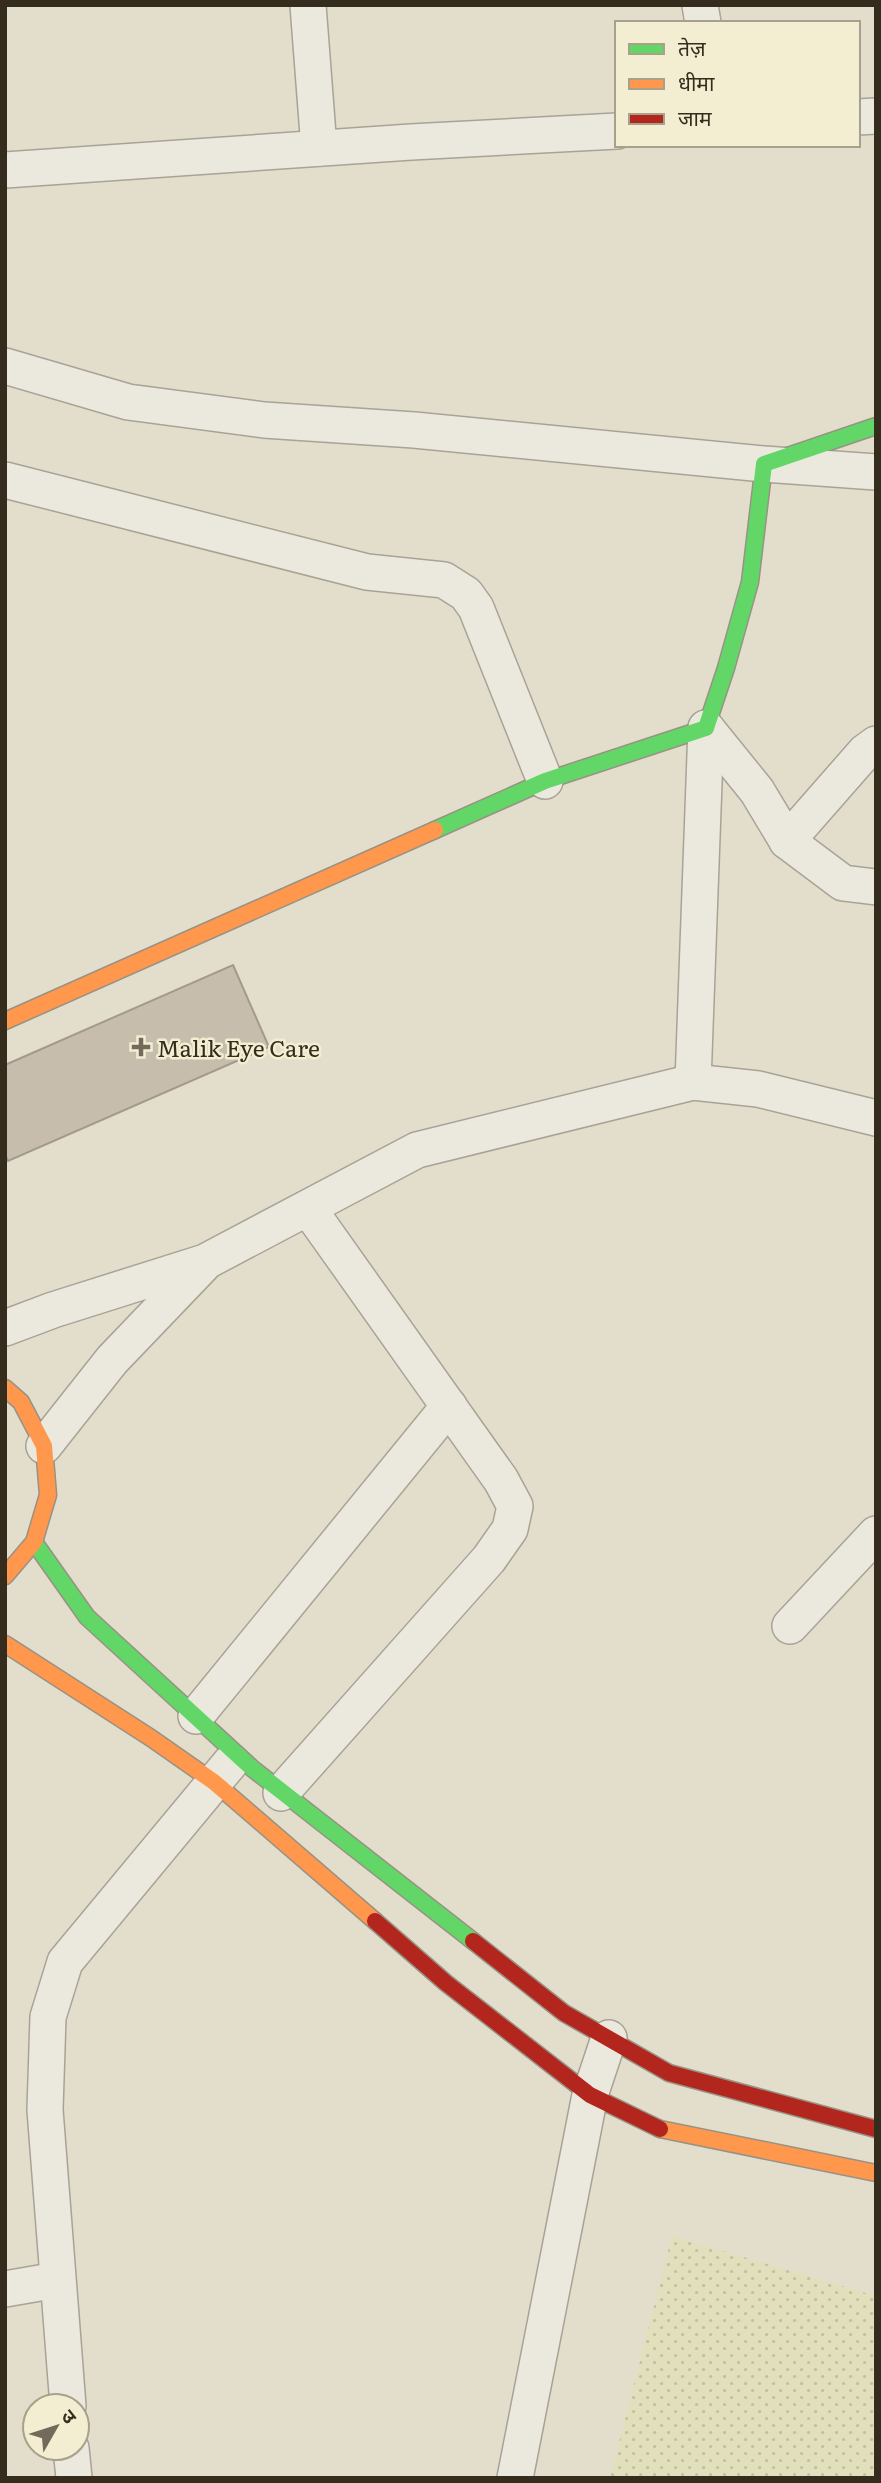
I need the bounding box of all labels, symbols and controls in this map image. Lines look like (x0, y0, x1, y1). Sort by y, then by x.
legend (615, 21, 860, 147)
text: तेज़ (678, 31, 706, 62)
text: धीमा (678, 66, 715, 97)
text: जाम (678, 101, 712, 132)
place label: Malik Eye Care (157, 1030, 320, 1064)
marker: Malik Eye Care (131, 1037, 151, 1057)
north arrow (21, 2392, 91, 2462)
text: उ (56, 2403, 85, 2429)

